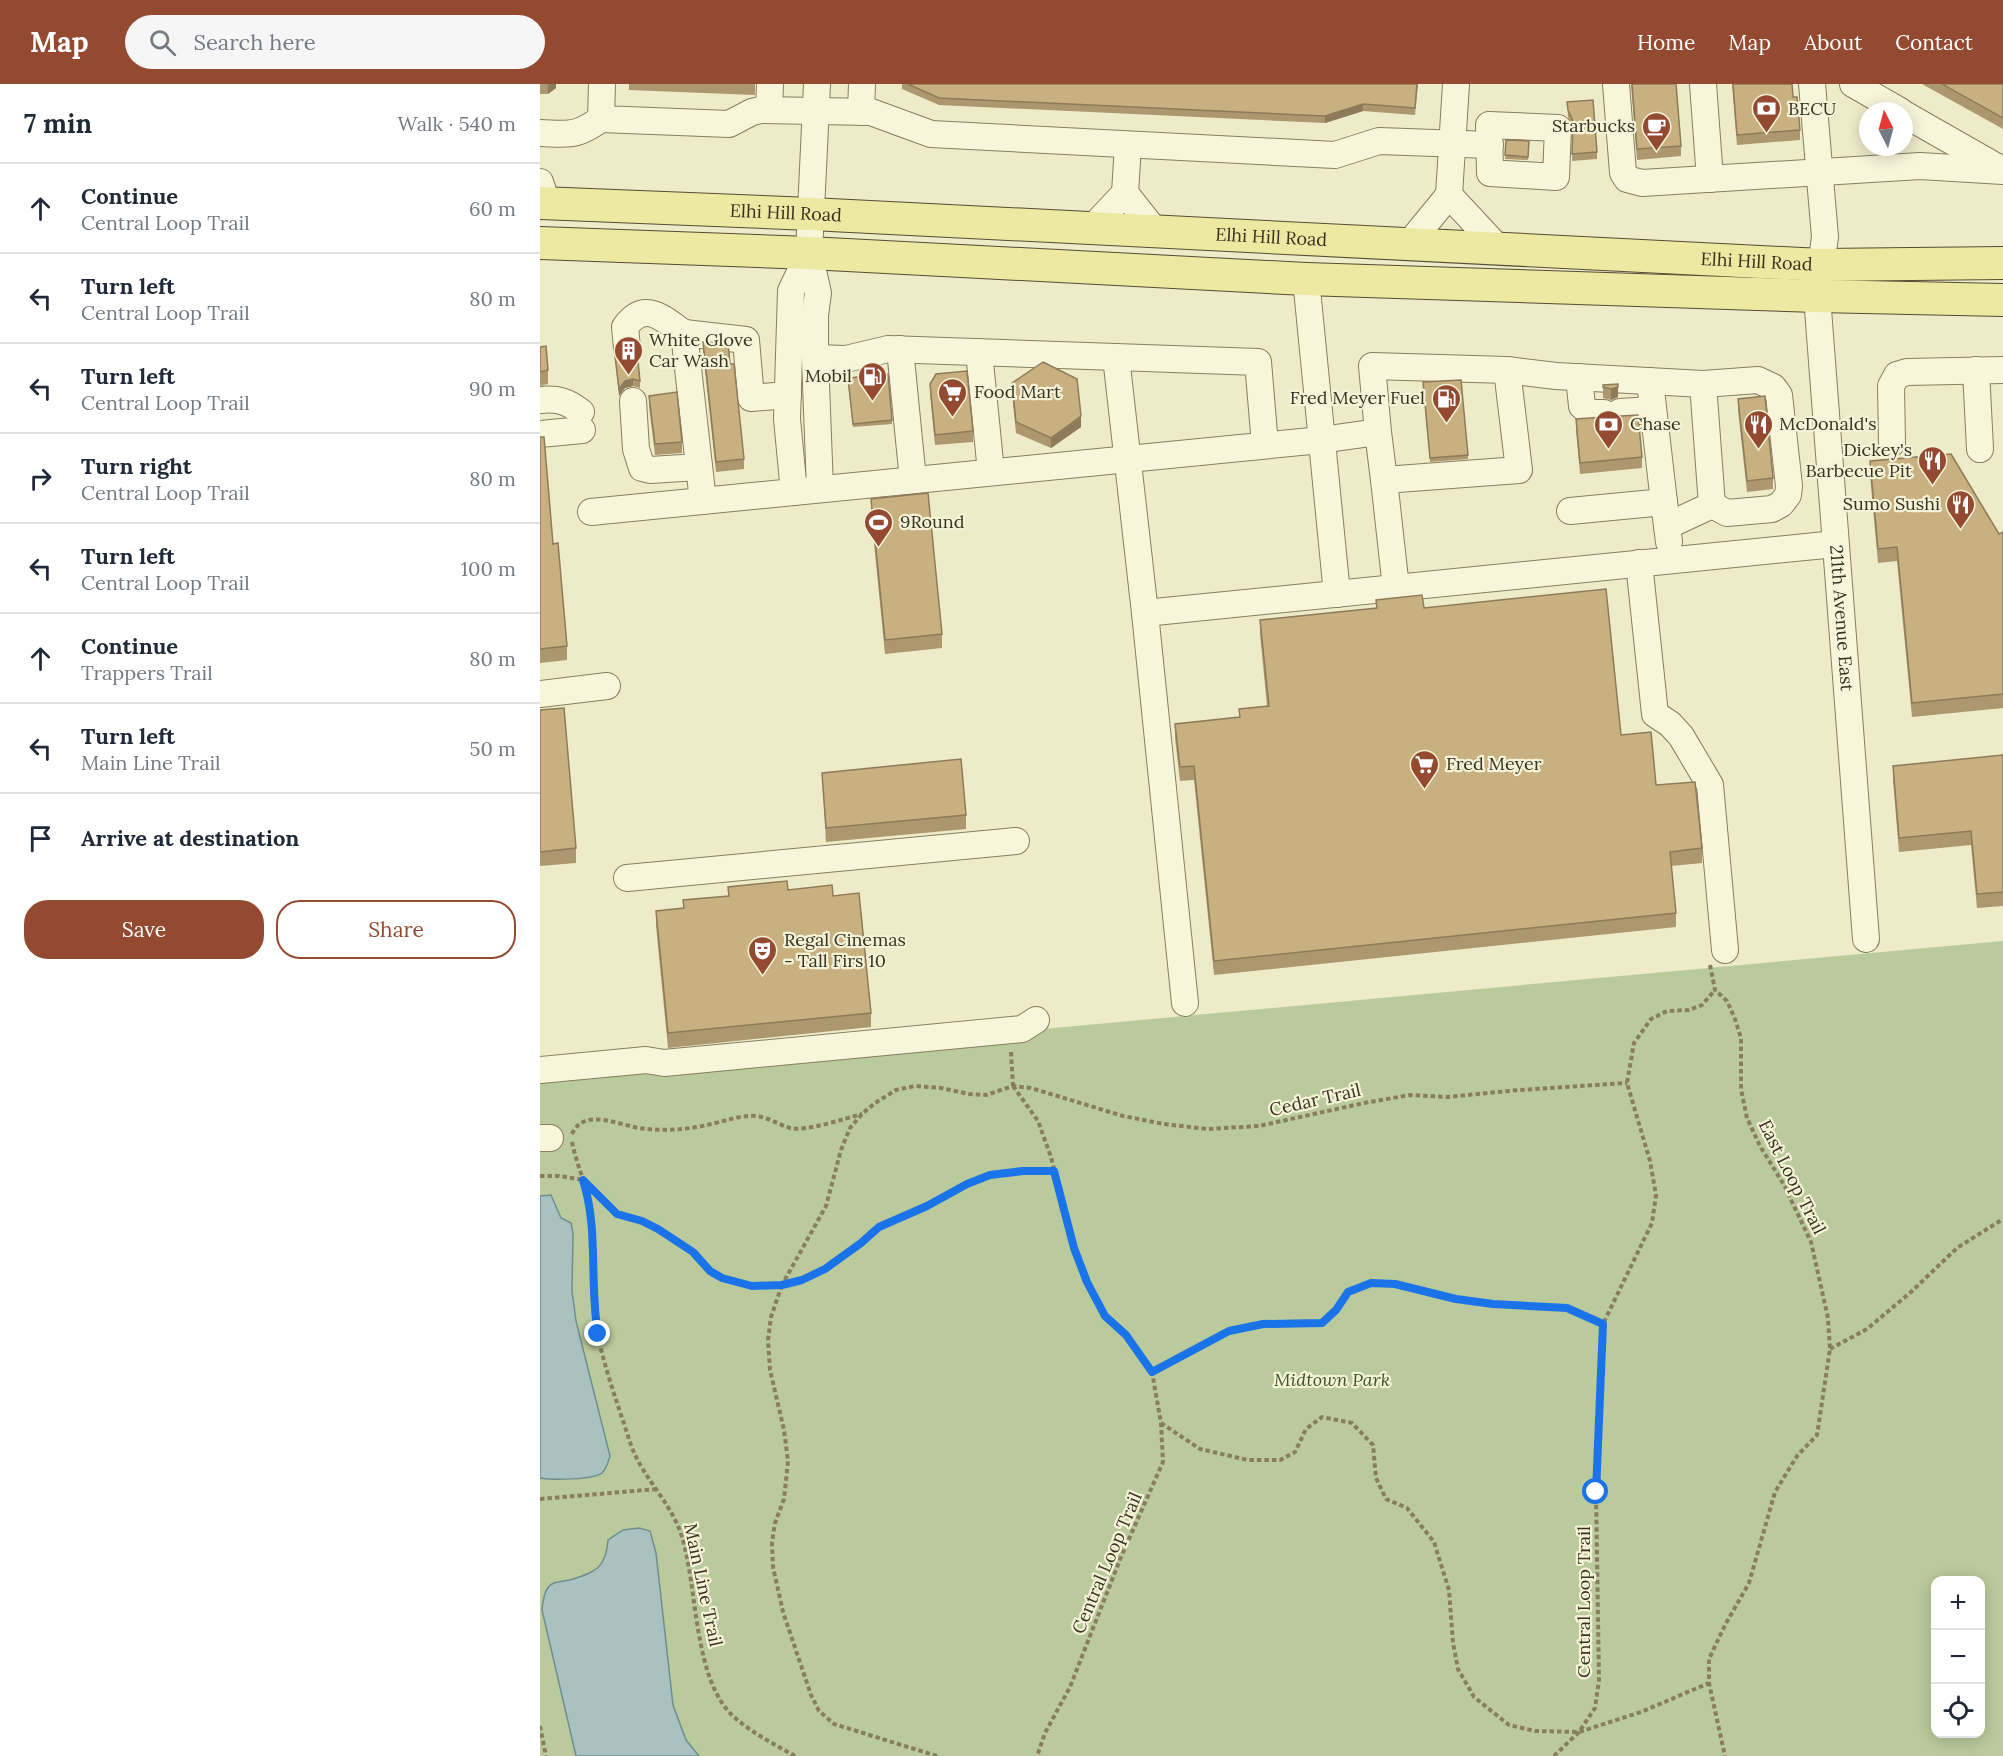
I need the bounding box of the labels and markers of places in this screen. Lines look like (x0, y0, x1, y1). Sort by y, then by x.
bank icon: BECU (1751, 93, 1783, 135)
place label: BECU (1788, 97, 1836, 120)
cafe icon: Starbucks (1640, 110, 1672, 152)
place label: Starbucks (1552, 114, 1635, 137)
place label: White Glove Car Wash (649, 328, 753, 372)
building icon: White Glove Car Wash (612, 334, 644, 376)
fuel station icon: Mobil (857, 360, 889, 402)
place label: Mobil (805, 364, 852, 387)
supermarket icon: Food Mart (937, 376, 969, 418)
place label: Food Mart (974, 380, 1061, 403)
fuel station icon: Fred Meyer Fuel (1430, 382, 1462, 424)
place label: Fred Meyer Fuel (1290, 386, 1425, 409)
bank icon: Chase (1593, 408, 1625, 450)
restaurant icon: McDonald's (1742, 408, 1774, 450)
place label: Chase (1630, 412, 1681, 435)
place label: McDonald's (1779, 412, 1877, 435)
place label: Dickey's Barbecue Pit (1806, 438, 1912, 482)
restaurant icon: Dickey's Barbecue Pit (1917, 444, 1949, 486)
restaurant icon: Sumo Sushi (1945, 488, 1977, 530)
place label: Sumo Sushi (1843, 492, 1940, 515)
sports icon: 9Round (863, 506, 895, 548)
place label: 9Round (900, 510, 965, 533)
supermarket icon: Fred Meyer (1409, 748, 1441, 790)
place label: Fred Meyer (1446, 752, 1542, 775)
place label: Regal Cinemas - Tall Firs 10 (784, 928, 906, 972)
theatre icon: Regal Cinemas - Tall Firs 10 (747, 934, 779, 976)

